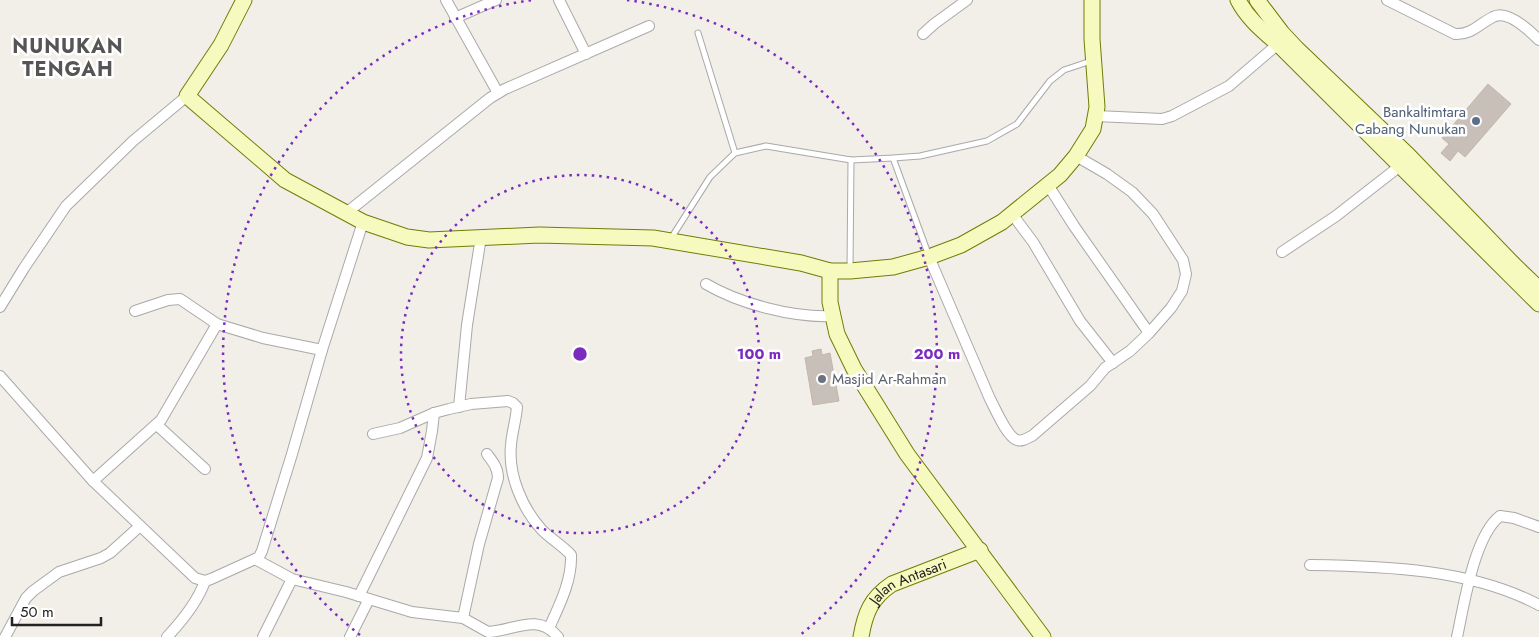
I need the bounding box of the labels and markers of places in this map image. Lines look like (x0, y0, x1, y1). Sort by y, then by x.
place label: Bankaltimtara Cabang Nunukan (1355, 101, 1466, 140)
marker: Bankaltimtara Cabang Nunukan (1470, 115, 1482, 127)
centre of rings (571, 345, 589, 363)
place label: Masjid Ar-Rahman (832, 368, 947, 390)
marker: Masjid Ar-Rahman (816, 373, 828, 385)

